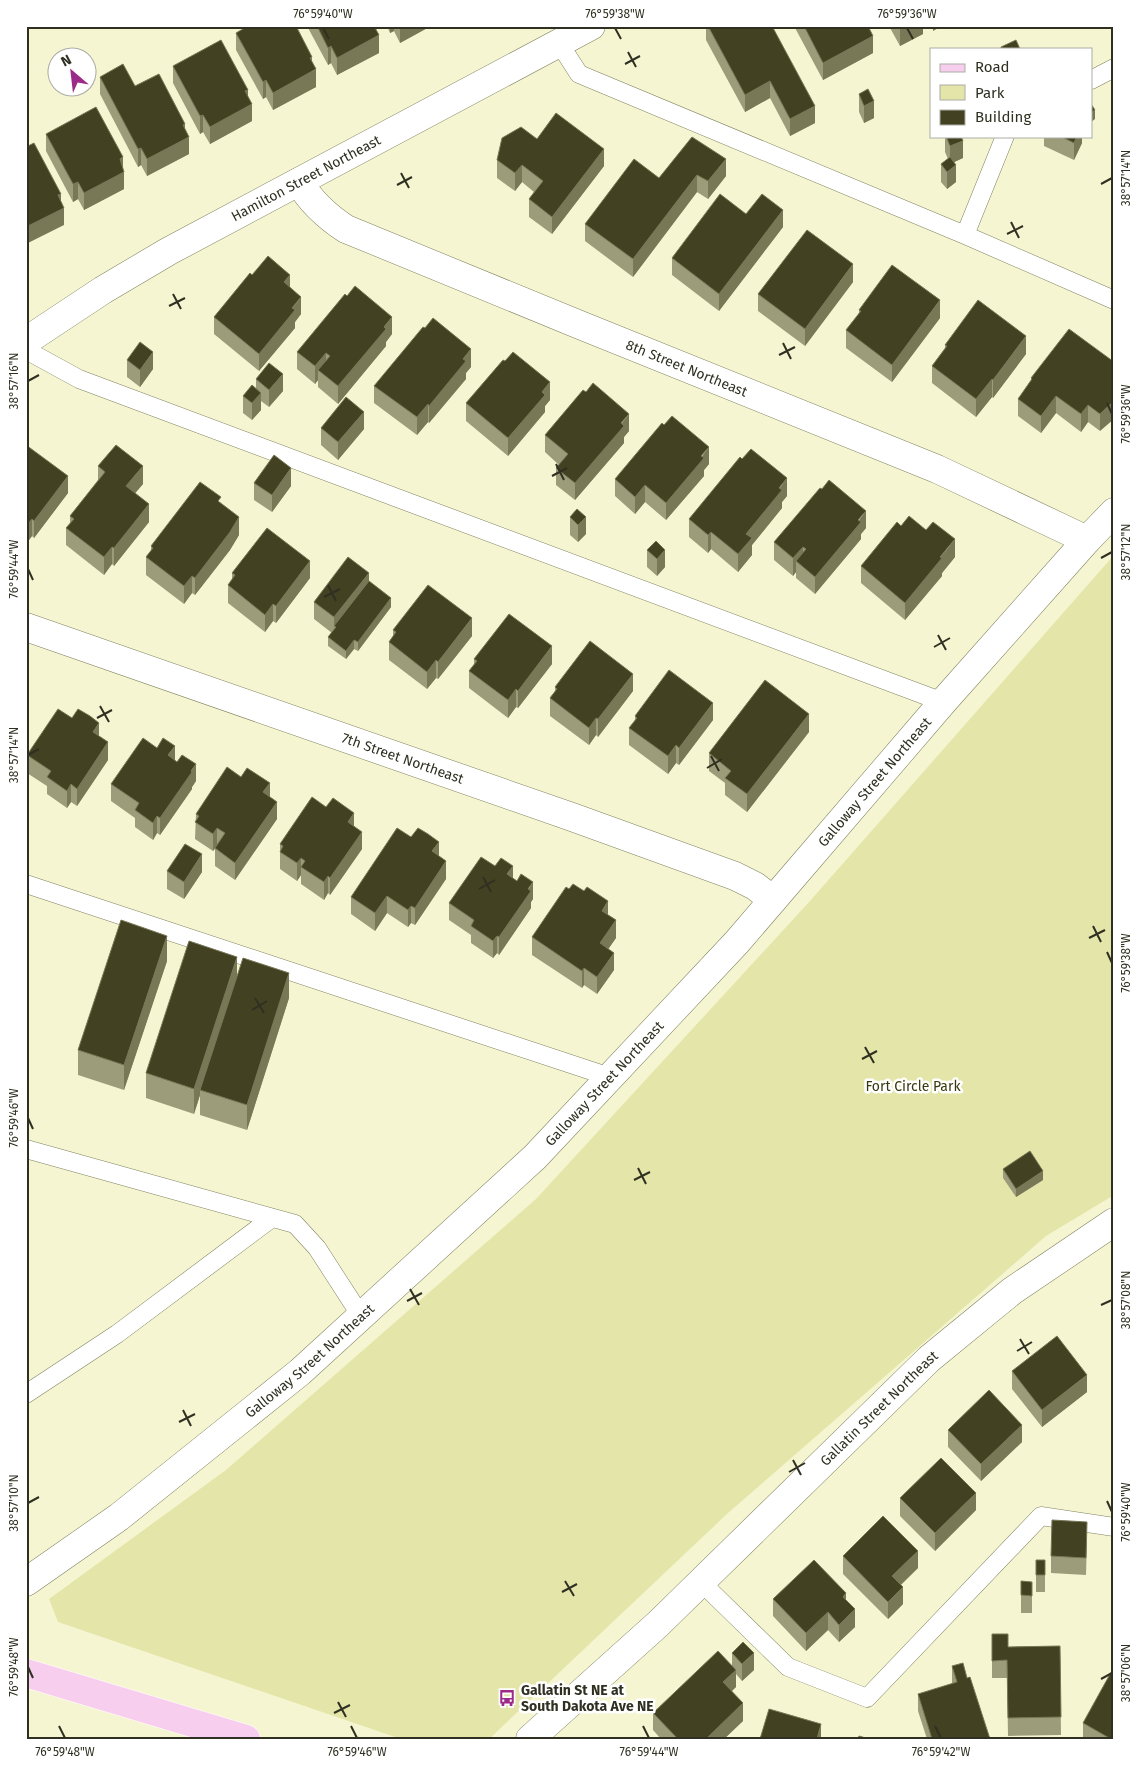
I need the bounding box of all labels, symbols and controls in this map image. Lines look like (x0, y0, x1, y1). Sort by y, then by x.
text: 76°59'40"W (293, 7, 353, 21)
text: 76°59'38"W (585, 7, 645, 21)
text: 76°59'36"W (877, 7, 937, 21)
north arrow (48, 48, 98, 98)
legend (930, 48, 1092, 138)
text: N (58, 51, 74, 71)
text: Road (975, 58, 1010, 76)
text: Park (975, 84, 1005, 102)
text: Building (975, 108, 1031, 126)
street label: Hamilton Street Northeast (228, 131, 384, 225)
text: 38°57'14"N (1119, 150, 1133, 206)
street label: 8th Street Northeast (623, 336, 751, 400)
text: 38°57'16"N (7, 352, 21, 410)
text: 76°59'36"W (1119, 384, 1133, 444)
text: 38°57'12"N (1119, 524, 1133, 580)
text: 76°59'44"W (7, 540, 21, 598)
street label: Galloway Street Northeast (814, 713, 935, 850)
text: 38°57'14"N (7, 727, 21, 783)
street label: 7th Street Northeast (340, 729, 467, 788)
text: 76°59'38"W (1119, 933, 1133, 993)
street label: Galloway Street Northeast (541, 1017, 668, 1149)
park label: Fort Circle Park (865, 1078, 961, 1095)
text: 76°59'46"W (7, 1088, 21, 1148)
text: 38°57'08"N (1119, 1271, 1133, 1329)
street label: Galloway Street Northeast (242, 1299, 378, 1421)
street label: Gallatin Street Northeast (817, 1346, 942, 1469)
text: 38°57'10"N (7, 1474, 21, 1532)
text: 76°59'40"W (1119, 1482, 1133, 1542)
text: 76°59'48"W (7, 1637, 21, 1697)
text: 38°57'06"N (1119, 1644, 1133, 1702)
place label: Gallatin St NE at South Dakota Ave NE (521, 1682, 654, 1715)
bus stop icon: Gallatin St NE at South Dakota Ave NE (497, 1688, 517, 1708)
text: 76°59'48"W (35, 1745, 95, 1759)
text: 76°59'46"W (327, 1745, 387, 1759)
text: 76°59'44"W (620, 1745, 678, 1759)
text: 76°59'42"W (912, 1745, 970, 1759)

